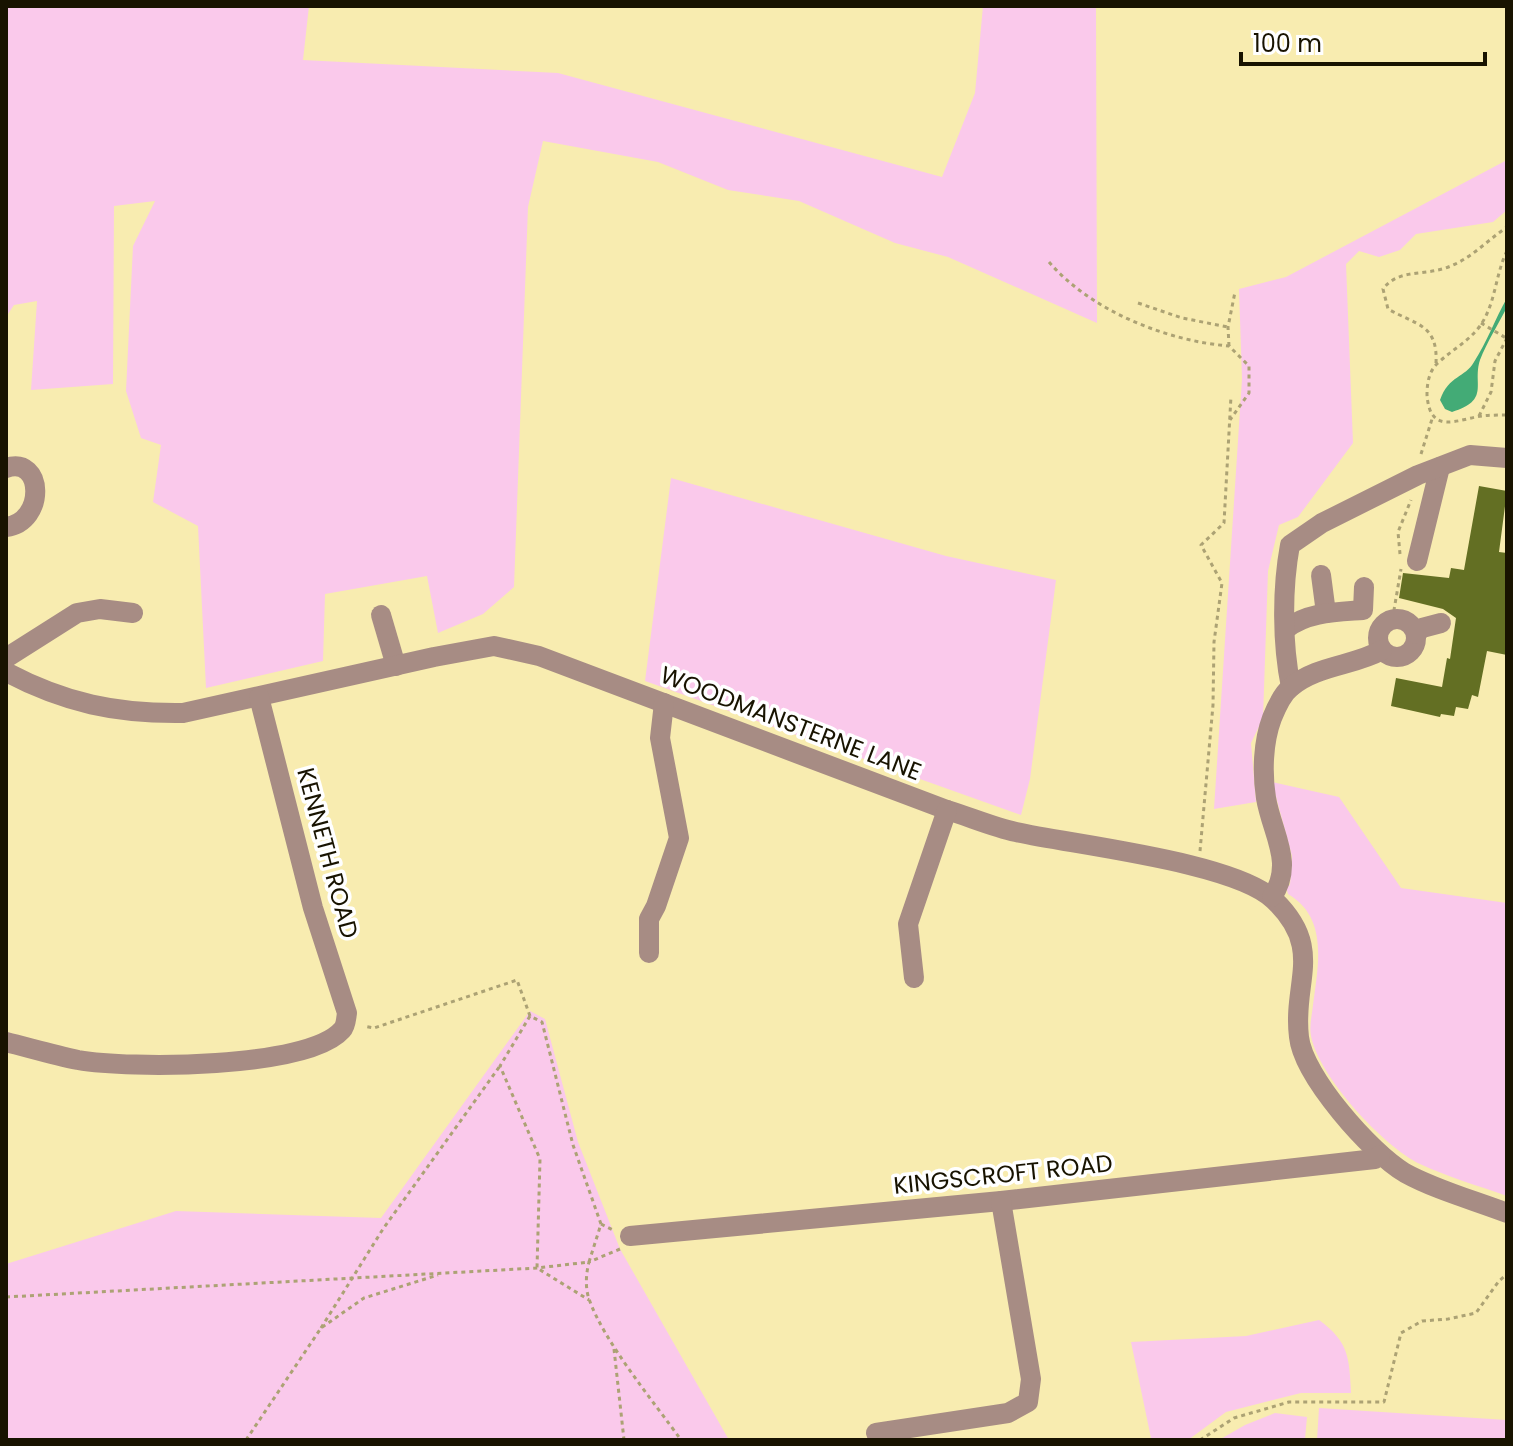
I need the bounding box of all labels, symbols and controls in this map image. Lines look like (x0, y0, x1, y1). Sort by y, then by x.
scale bar (1241, 16, 1485, 66)
text: 100 m (1253, 27, 1322, 60)
street label: WOODMANSTERNE LANE (656, 658, 926, 788)
street label: KENNETH ROAD (289, 764, 367, 942)
street label: KINGSCROFT ROAD (892, 1146, 1114, 1202)

